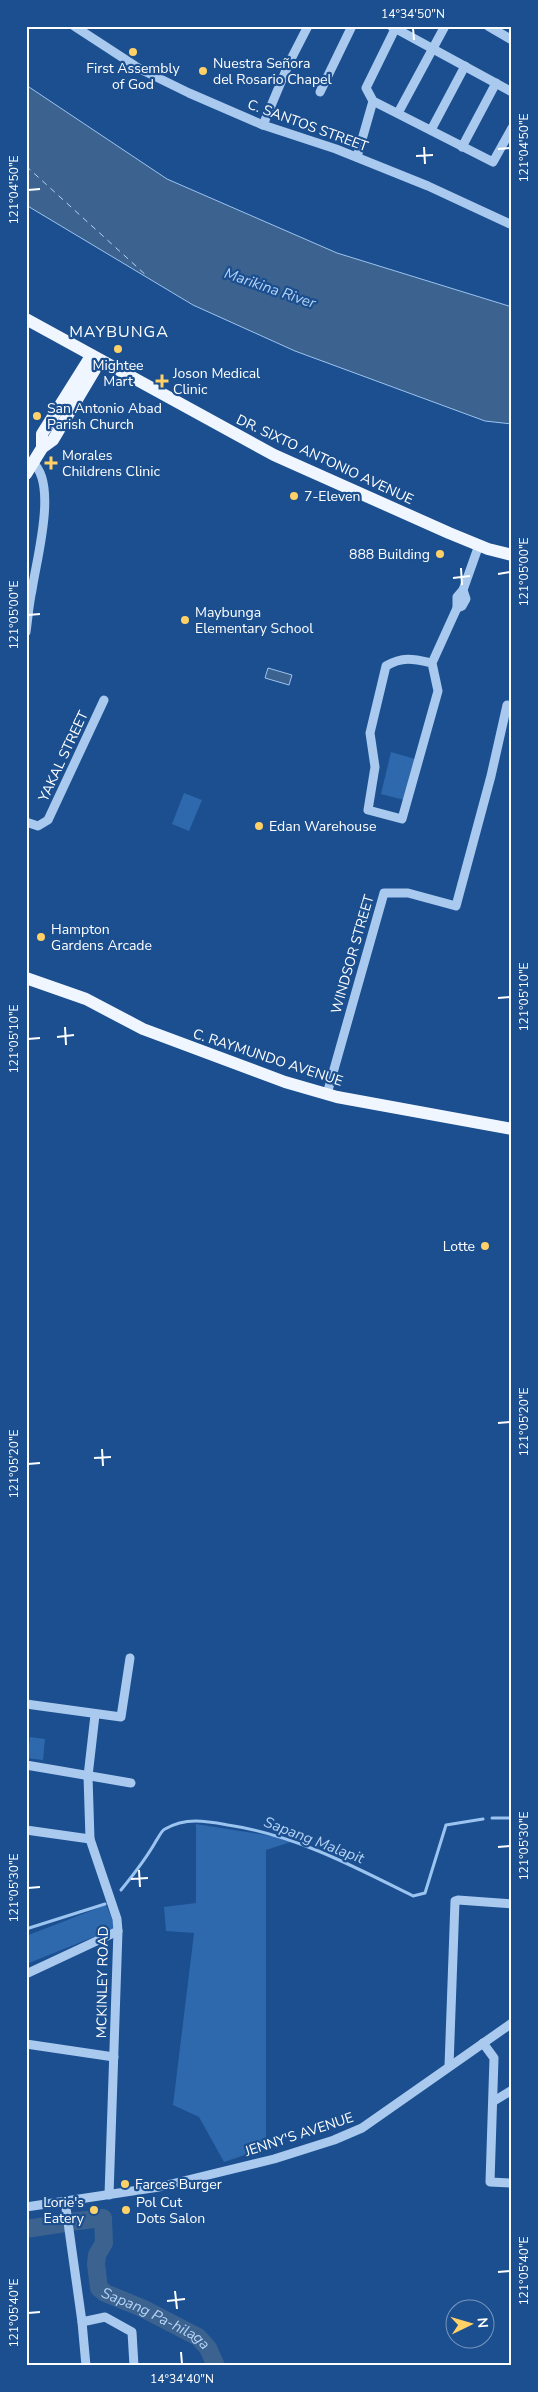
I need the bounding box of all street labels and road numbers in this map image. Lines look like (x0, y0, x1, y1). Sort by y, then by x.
street label: C. SANTOS STREET (245, 95, 371, 156)
street label: DR. SIXTO ANTONIO AVENUE (233, 410, 416, 509)
street label: YAKAL STREET (34, 707, 93, 806)
street label: WINDSOR STREET (326, 892, 379, 1016)
street label: C. RAYMUNDO AVENUE (190, 1024, 345, 1091)
street label: MCKINLEY ROAD (92, 1926, 113, 2038)
street label: JENNY'S AVENUE (242, 2108, 356, 2161)

